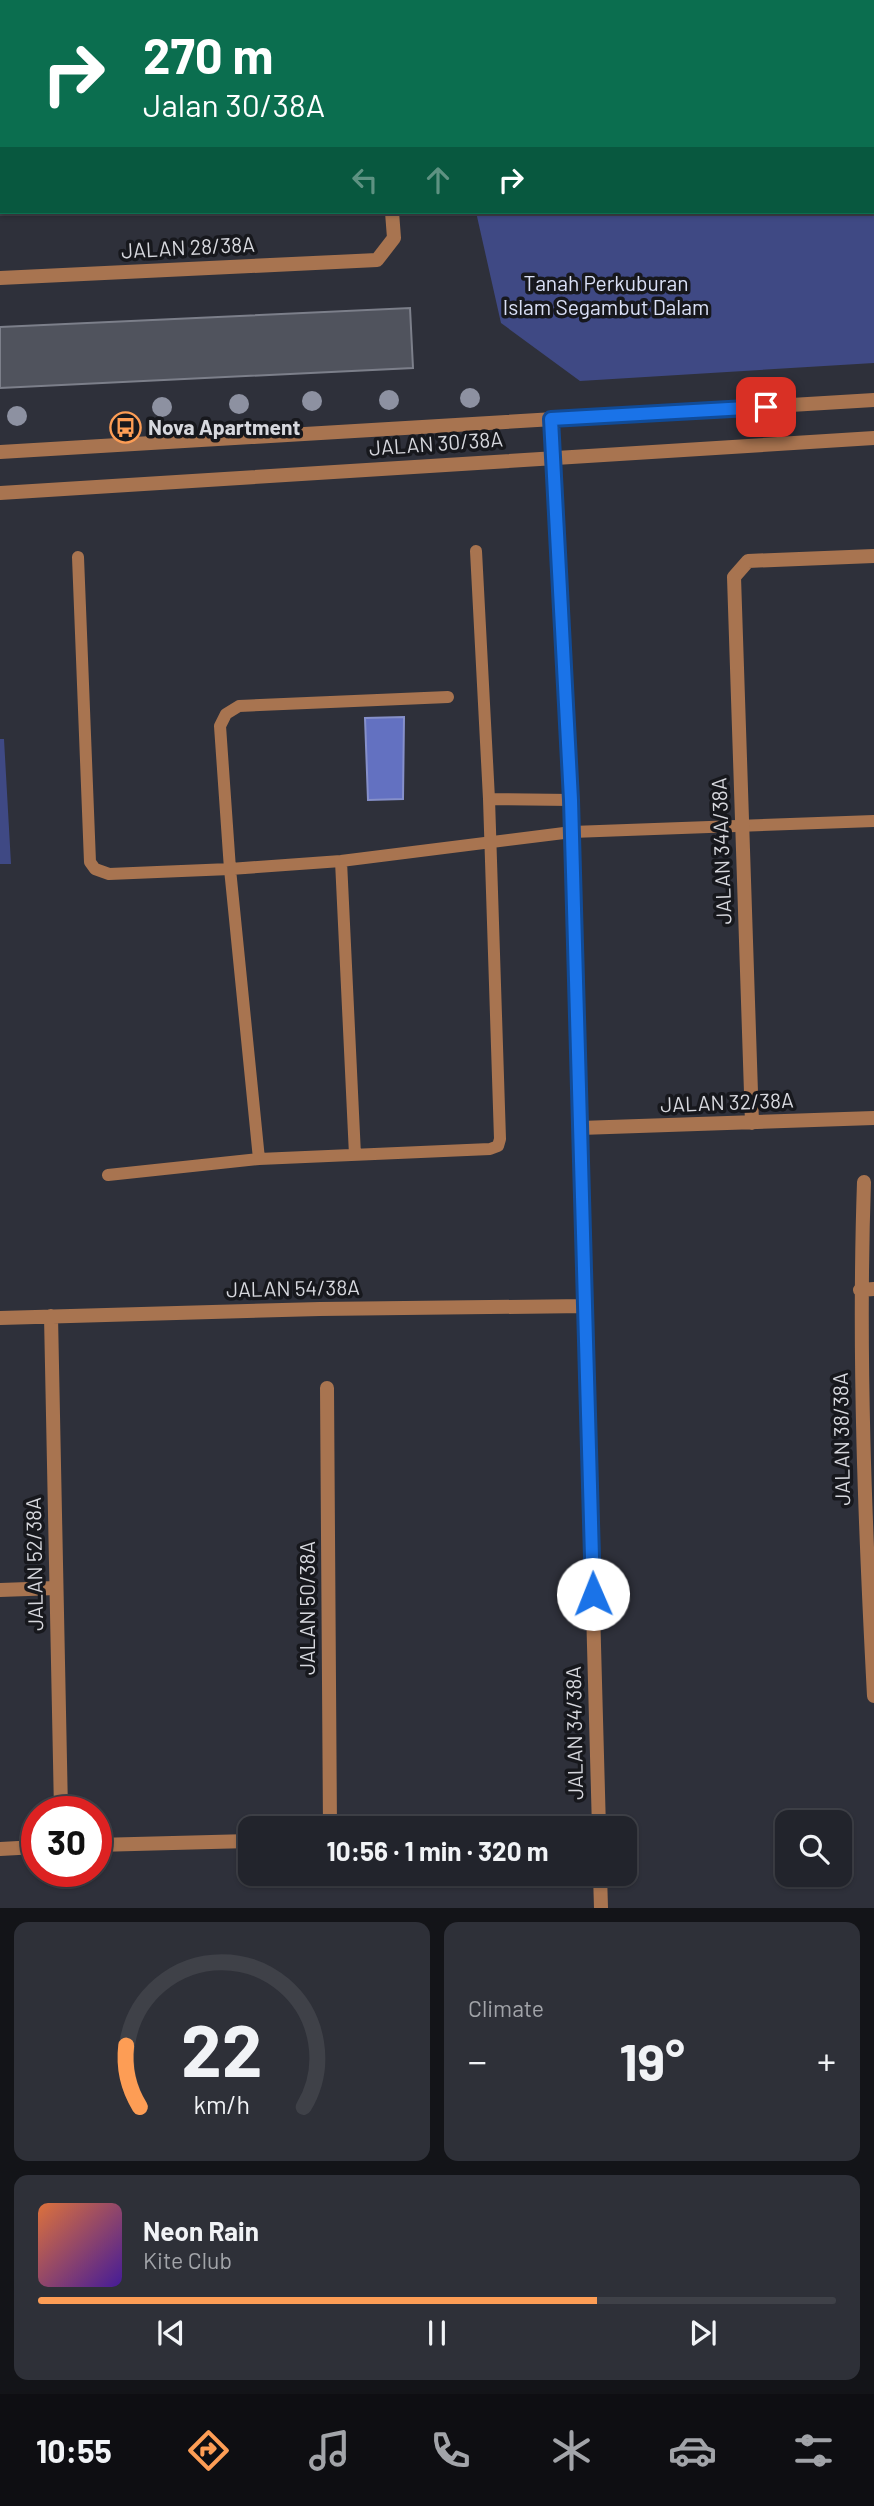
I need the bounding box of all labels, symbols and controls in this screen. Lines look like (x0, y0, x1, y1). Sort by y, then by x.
text: 270 m (143, 25, 273, 84)
icon: right (28, 28, 119, 119)
text: Jalan 30/38A (143, 85, 325, 123)
icon: left (346, 161, 384, 199)
icon: ahead (419, 161, 457, 199)
icon: right (492, 161, 530, 199)
street label: JALAN 28/38A (120, 231, 256, 262)
park label: Tanah Perkuburan Islam Segambut Dalam (503, 270, 709, 319)
pin (736, 377, 796, 437)
icon: arrive (747, 388, 785, 426)
bus stop icon: Nova Apartment (108, 411, 142, 445)
place label: Nova Apartment (148, 414, 300, 439)
street label: JALAN 30/38A (368, 425, 504, 460)
street label: JALAN 34A/38A (705, 777, 736, 925)
street label: JALAN 32/38A (660, 1087, 794, 1116)
street label: JALAN 54/38A (226, 1274, 360, 1301)
street label: JALAN 38/38A (827, 1372, 854, 1506)
street label: JALAN 52/38A (20, 1497, 47, 1631)
street label: JALAN 50/38A (294, 1541, 319, 1675)
position arrow (556, 1557, 630, 1631)
street label: JALAN 34/38A (560, 1666, 587, 1800)
speed limit sign: 30 (21, 1796, 112, 1887)
map controls (775, 1810, 852, 1887)
button: search (775, 1810, 852, 1887)
text: 10:56 · 1 min · 320 m (327, 1835, 548, 1866)
text: Climate (468, 1994, 544, 2022)
text: 22 (181, 2005, 263, 2093)
text: 19° (619, 2029, 685, 2091)
text: − (468, 2037, 487, 2083)
text: + (817, 2037, 836, 2083)
text: km/h (194, 2089, 250, 2119)
text: Neon Rain (143, 2215, 259, 2246)
text: Kite Club (143, 2246, 232, 2274)
icon: previous (152, 2314, 190, 2352)
icon: pause (418, 2314, 456, 2352)
icon: next (684, 2314, 722, 2352)
icon: directions (184, 2426, 233, 2475)
icon: music (305, 2426, 354, 2475)
icon: phone (426, 2426, 475, 2475)
icon: climate (547, 2426, 596, 2475)
icon: car (668, 2426, 717, 2475)
icon: filters (789, 2426, 838, 2475)
text: 10:55 (36, 2431, 112, 2469)

